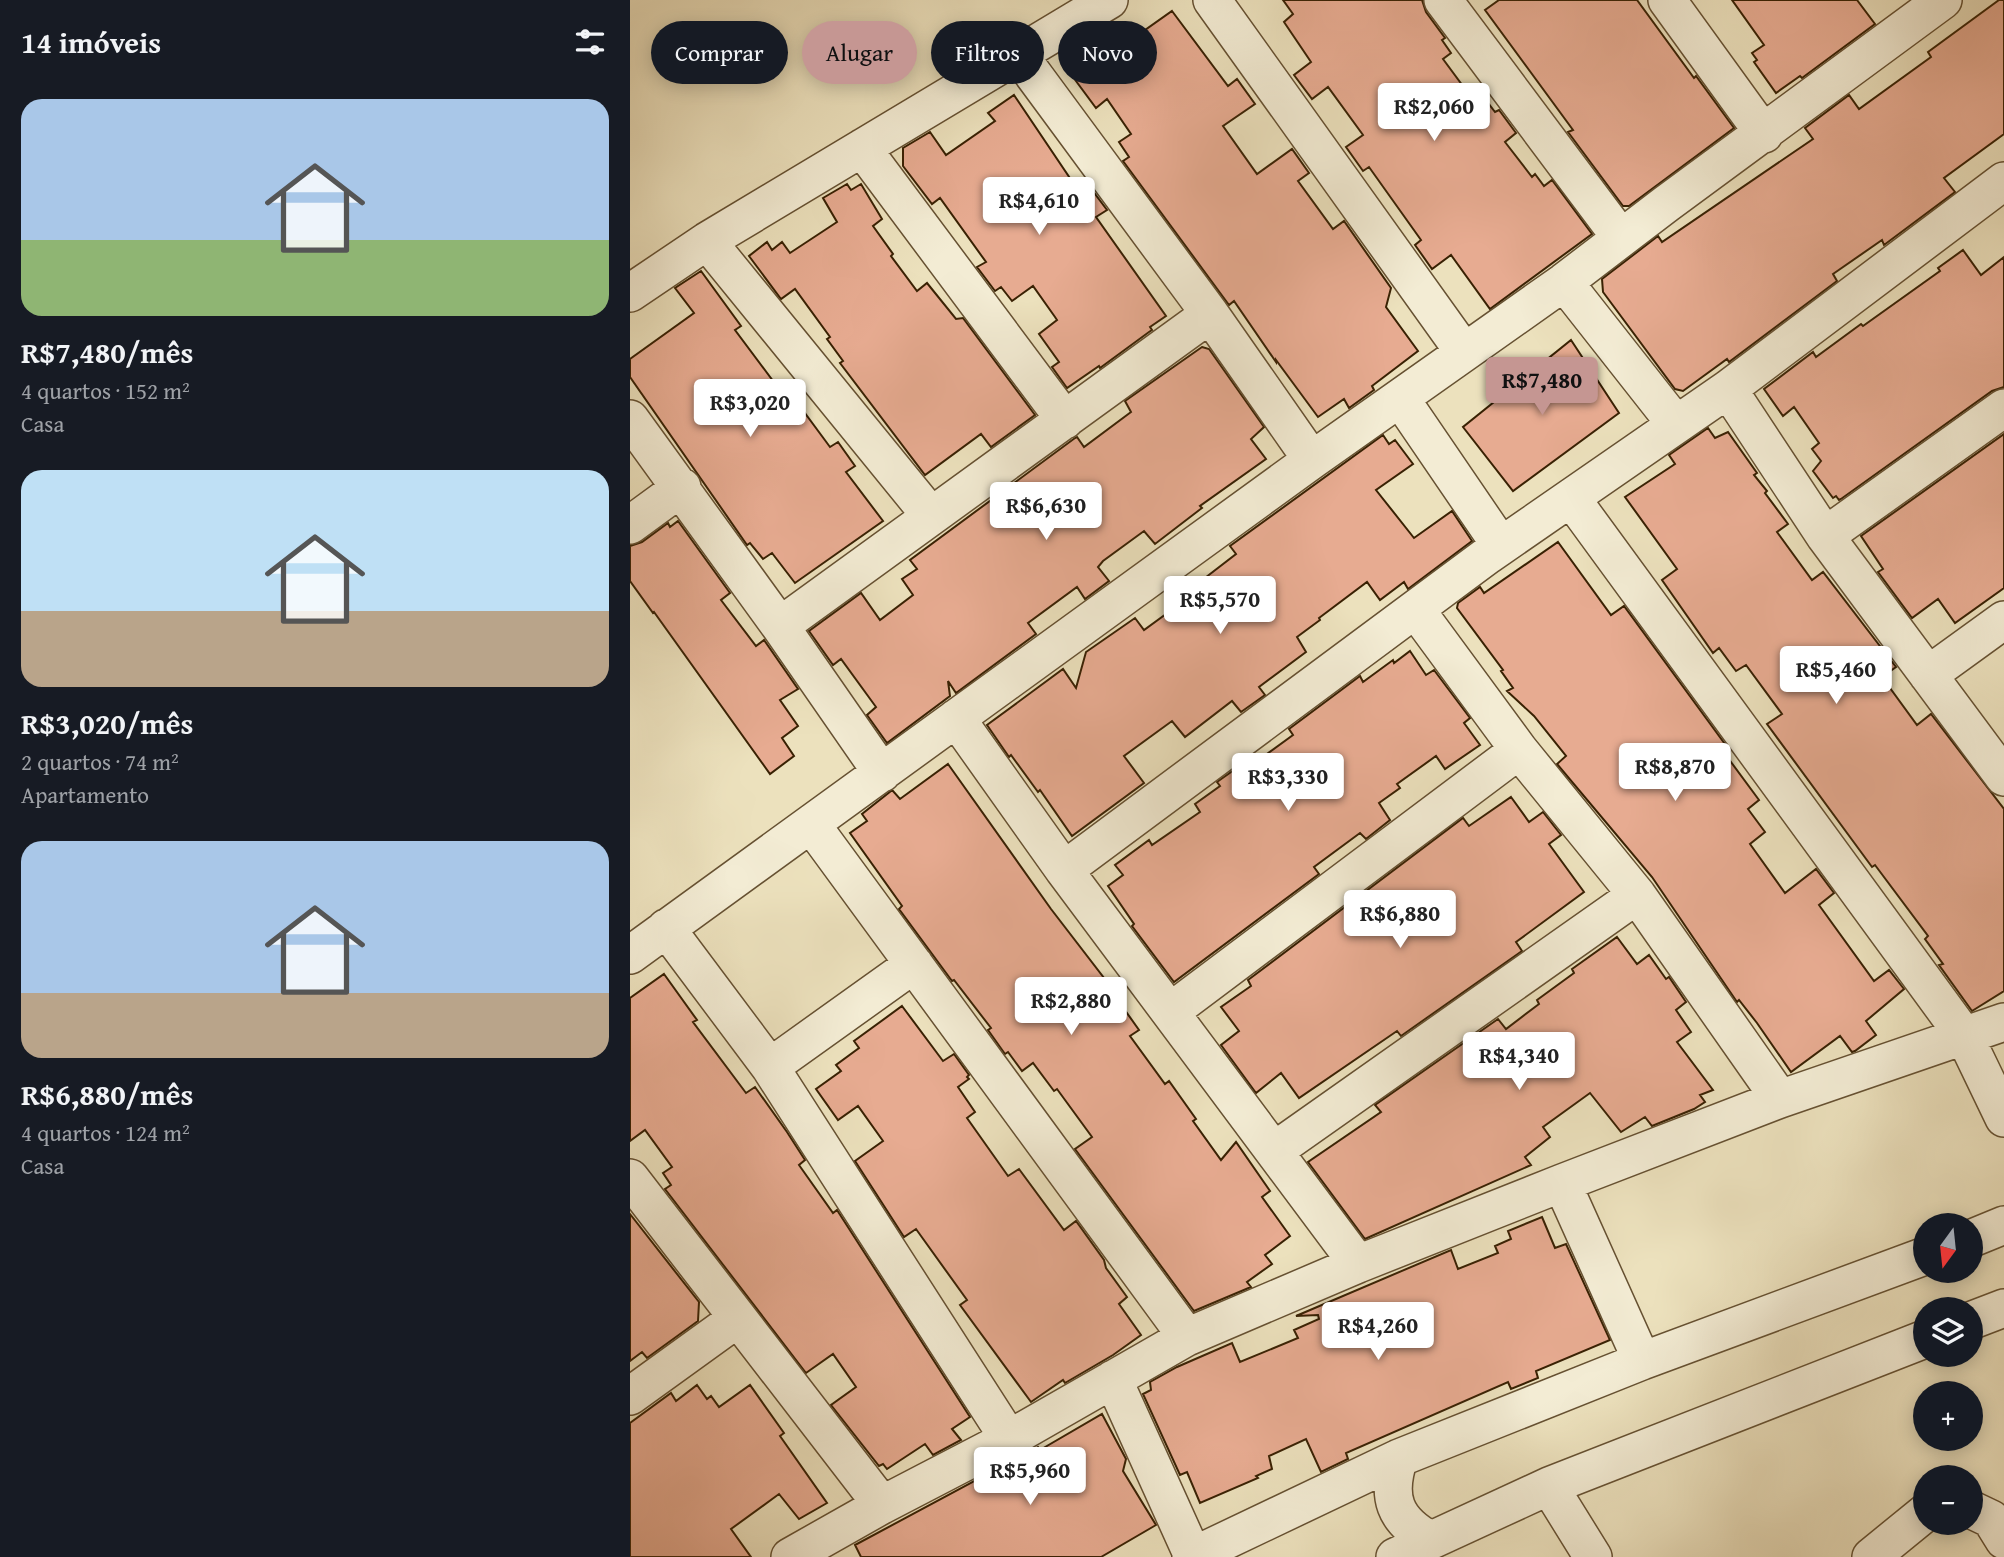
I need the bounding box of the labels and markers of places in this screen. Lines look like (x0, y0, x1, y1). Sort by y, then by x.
pin: R$2,060 (1369, 83, 1499, 143)
pin: R$4,610 (974, 177, 1104, 237)
pin: R$7,480 (1477, 358, 1607, 417)
pin: R$3,020 (685, 380, 815, 439)
pin: R$6,630 (981, 482, 1111, 542)
pin: R$5,570 (1155, 576, 1285, 636)
pin: R$5,460 (1771, 646, 1901, 706)
pin: R$8,870 (1610, 744, 1740, 803)
pin: R$3,330 (1223, 754, 1353, 813)
pin: R$6,880 (1335, 890, 1465, 950)
pin: R$2,880 (1006, 978, 1136, 1037)
pin: R$4,340 (1454, 1032, 1584, 1092)
pin: R$4,260 (1313, 1302, 1443, 1362)
pin: R$5,960 (965, 1448, 1095, 1507)

